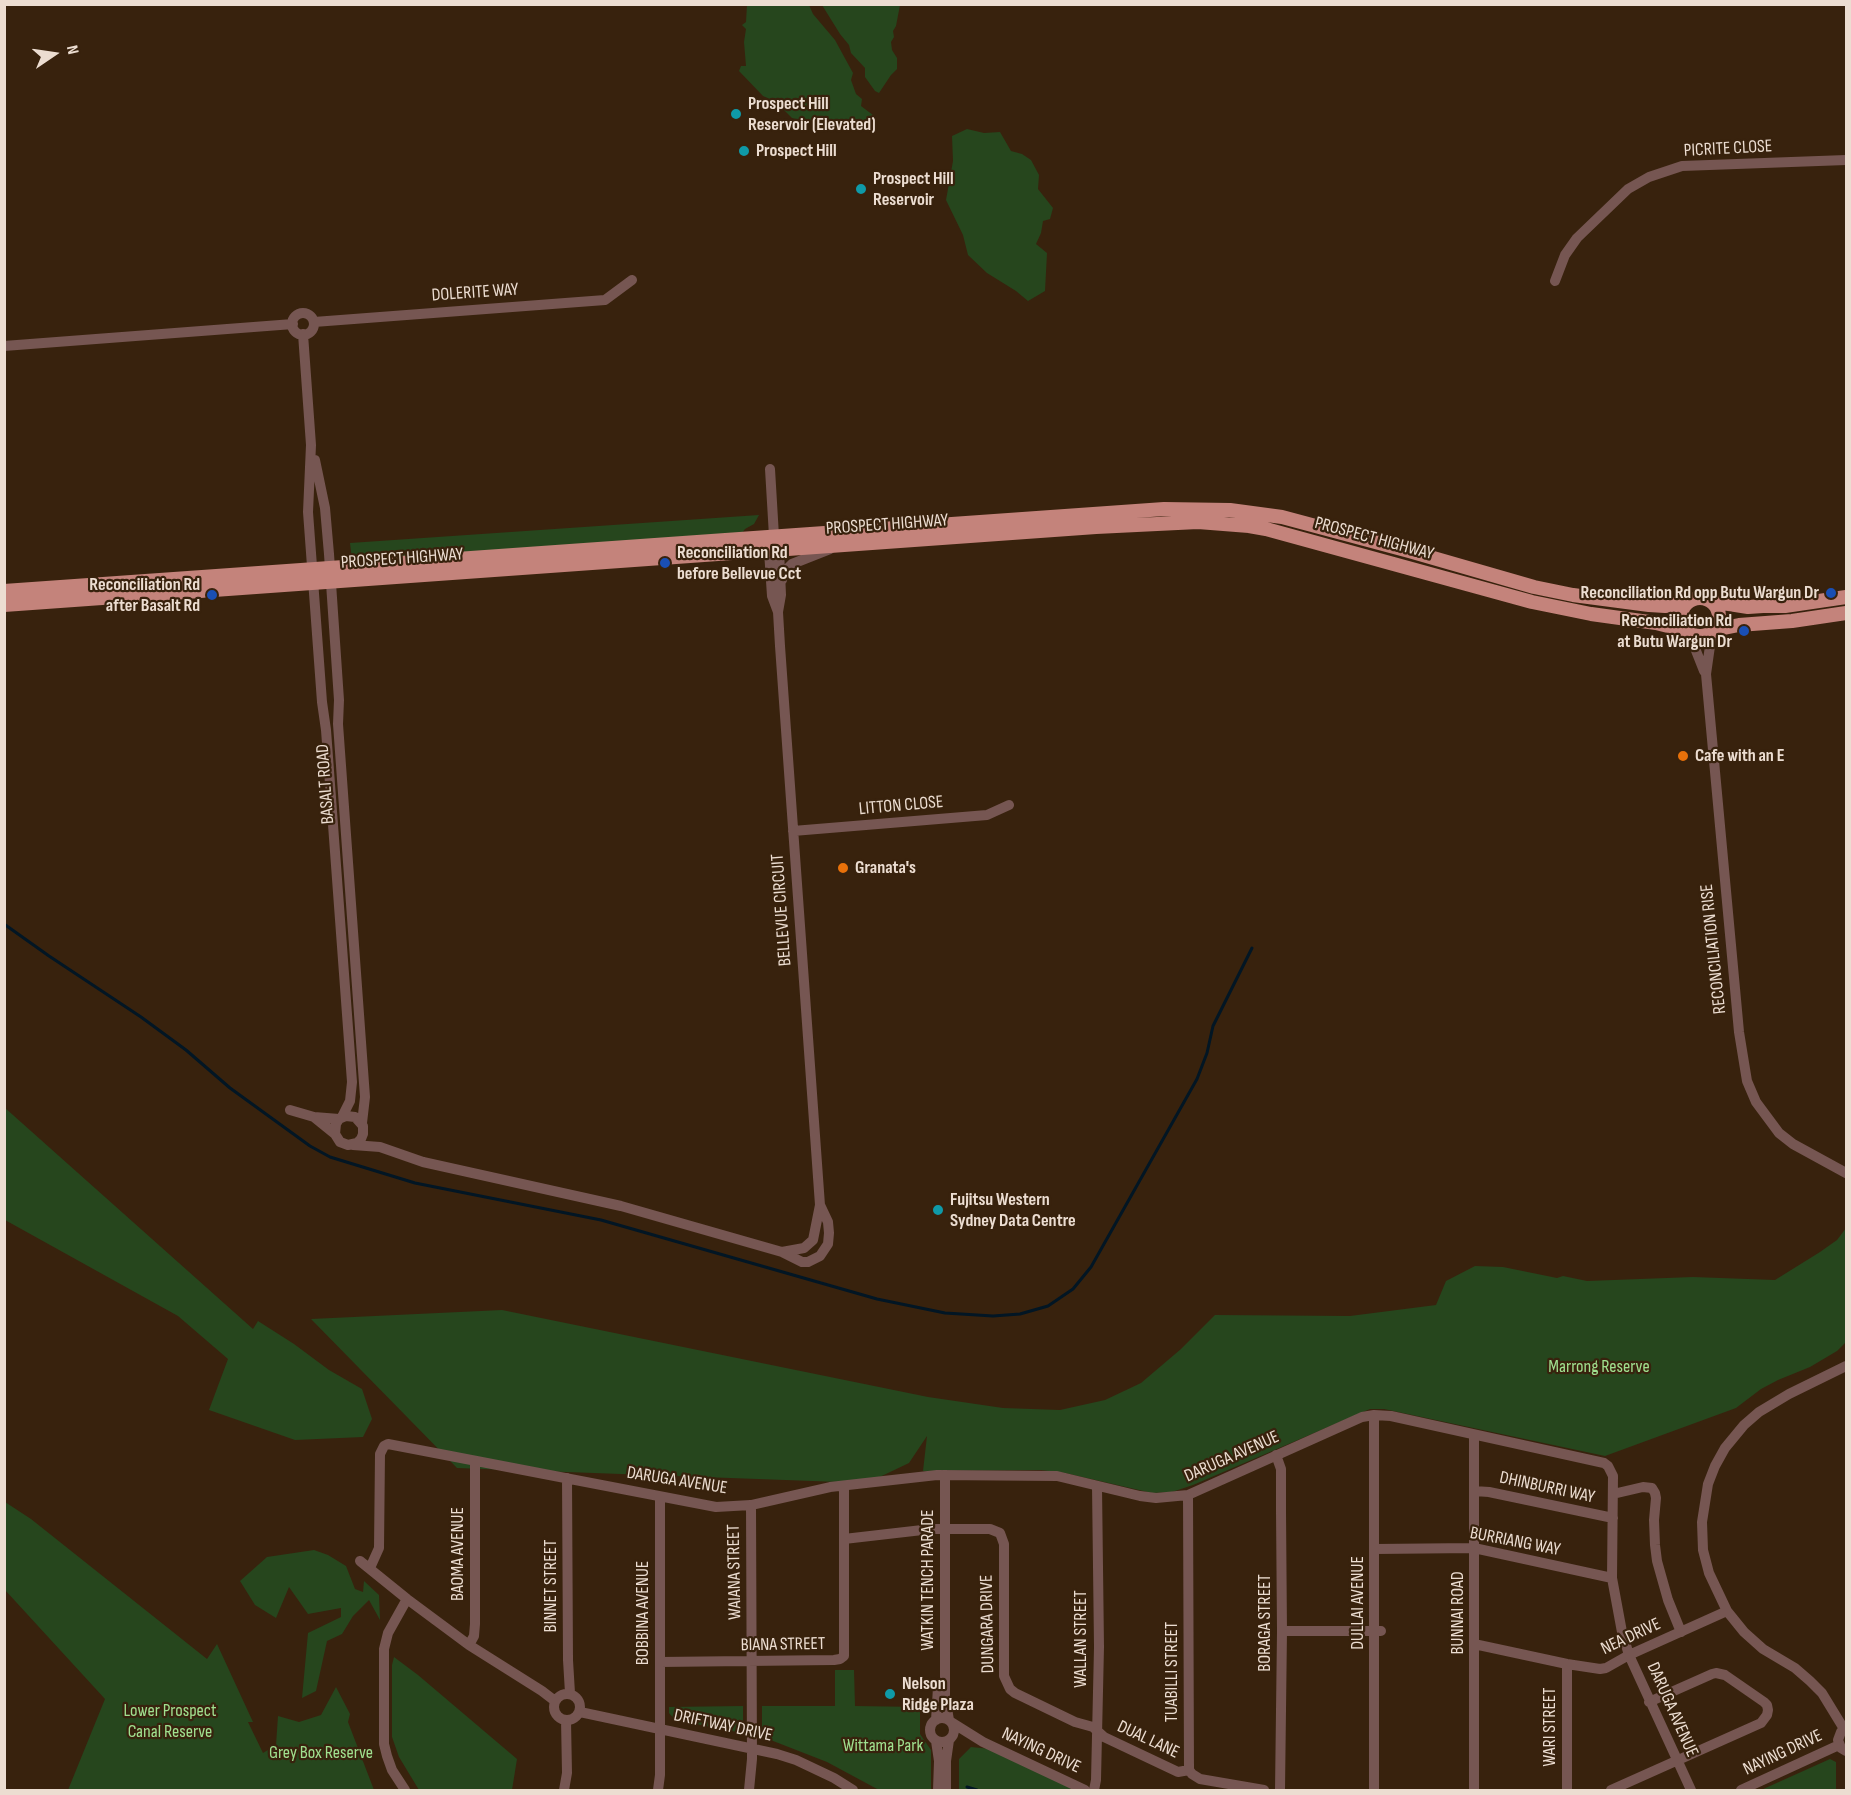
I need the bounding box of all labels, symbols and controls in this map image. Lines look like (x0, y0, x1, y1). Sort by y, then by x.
north arrow (24, 24, 84, 84)
text: N (62, 44, 82, 56)
place label: Prospect Hill Reservoir (Elevated) (748, 93, 876, 136)
marker: Prospect Hill Reservoir (Elevated) (729, 107, 743, 121)
street label: PICRITE CLOSE (1683, 136, 1773, 162)
place label: Prospect Hill (756, 140, 837, 162)
marker: Prospect Hill (737, 144, 751, 158)
place label: Prospect Hill Reservoir (873, 168, 954, 210)
marker: Prospect Hill Reservoir (854, 182, 868, 196)
street label: DOLERITE WAY (431, 279, 519, 307)
street label: PROSPECT HIGHWAY (825, 510, 949, 540)
street label: PROSPECT HIGHWAY (1312, 513, 1436, 565)
place label: Reconciliation Rd before Bellevue Cct (677, 542, 801, 584)
street label: PROSPECT HIGHWAY (340, 544, 464, 574)
marker: Reconciliation Rd before Bellevue Cct (658, 556, 672, 570)
place label: Reconciliation Rd after Basalt Rd (89, 574, 200, 616)
place label: Reconciliation Rd opp Butu Wargun Dr (1581, 582, 1819, 604)
marker: Reconciliation Rd opp Butu Wargun Dr (1824, 586, 1838, 600)
marker: Reconciliation Rd after Basalt Rd (205, 588, 219, 602)
place label: Reconciliation Rd at Butu Wargun Dr (1617, 610, 1732, 652)
marker: Reconciliation Rd at Butu Wargun Dr (1737, 624, 1751, 638)
street label: BASALT ROAD (312, 743, 340, 825)
place label: Cafe with an E (1695, 745, 1784, 767)
marker: Cafe with an E (1676, 749, 1690, 763)
street label: LITTON CLOSE (858, 792, 944, 820)
street label: BELLEVUE CIRCUIT (767, 853, 797, 967)
place label: Granata's (855, 857, 916, 879)
marker: Granata's (836, 861, 850, 875)
street label: RECONCILIATION RISE (1696, 883, 1732, 1015)
place label: Fujitsu Western Sydney Data Centre (950, 1189, 1076, 1232)
marker: Fujitsu Western Sydney Data Centre (931, 1203, 945, 1217)
park label: Marrong Reserve (1548, 1356, 1650, 1378)
street label: DARUGA AVENUE (1181, 1427, 1283, 1487)
street label: DARUGA AVENUE (625, 1462, 729, 1500)
street label: DHINBURRI WAY (1498, 1467, 1596, 1509)
street label: BAOMA AVENUE (447, 1507, 469, 1601)
street label: WATKIN TENCH PARADE (917, 1510, 939, 1650)
street label: BURRIANG WAY (1468, 1523, 1562, 1561)
street label: WAIANA STREET (723, 1524, 747, 1620)
street label: BINNET STREET (540, 1540, 562, 1632)
street label: DULLAI AVENUE (1347, 1556, 1369, 1650)
street label: BOBBINA AVENUE (632, 1561, 654, 1665)
street label: BUNNAI ROAD (1447, 1572, 1469, 1654)
street label: DUNGARA DRIVE (976, 1574, 1000, 1674)
street label: BORAGA STREET (1254, 1574, 1276, 1672)
street label: WALLAN STREET (1070, 1590, 1092, 1688)
street label: NEA DRIVE (1598, 1614, 1664, 1660)
street label: TUABILLI STREET (1161, 1622, 1183, 1722)
street label: BIANA STREET (741, 1633, 825, 1657)
street label: DARUGA AVENUE (1642, 1659, 1702, 1761)
place label: Nelson Ridge Plaza (902, 1673, 974, 1716)
marker: Nelson Ridge Plaza (883, 1687, 897, 1701)
street label: WARI STREET (1539, 1687, 1561, 1767)
park label: Lower Prospect Canal Reserve (124, 1700, 216, 1742)
street label: DRIFTWAY DRIVE (672, 1705, 774, 1747)
street label: DUAL LANE (1114, 1716, 1182, 1764)
street label: NAYING DRIVE (998, 1723, 1084, 1779)
street label: NAYING DRIVE (1740, 1725, 1826, 1781)
park label: Wittama Park (843, 1735, 923, 1757)
park label: Grey Box Reserve (269, 1742, 373, 1764)

